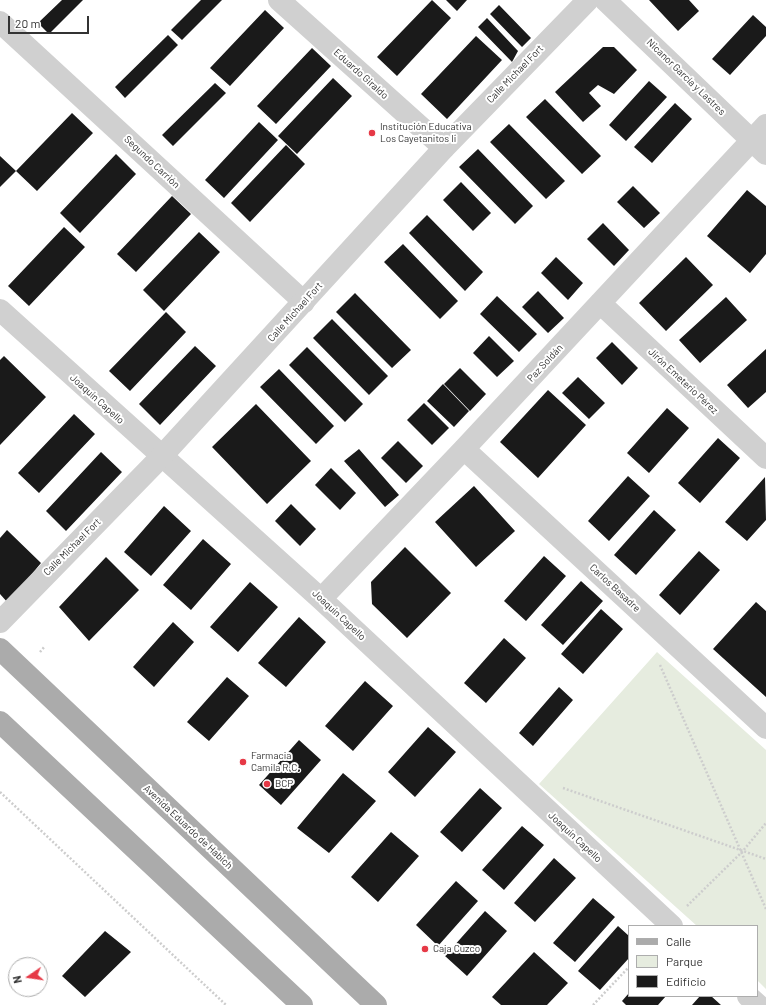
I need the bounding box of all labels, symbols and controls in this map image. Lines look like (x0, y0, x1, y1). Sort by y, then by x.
scale bar (10, 8, 91, 34)
text: 20 m (15, 16, 41, 30)
street label: Nicanor García y Lastres (644, 36, 728, 118)
street label: Calle Michael Fort (484, 42, 546, 106)
street label: Eduardo Giraldo (331, 46, 391, 102)
place label: Institución Educativa Los Cayetanitos Ii (380, 121, 472, 144)
marker: Institución Educativa Los Cayetanitos Ii (367, 128, 377, 138)
street label: Segundo Carrión (122, 133, 182, 191)
street label: Calle Michael Fort (265, 280, 325, 344)
street label: Paz Soldán (525, 342, 565, 384)
street label: Jirón Emeterio Pérez (646, 346, 720, 416)
street label: Joaquín Capello (67, 372, 127, 426)
street label: Calle Michael Fort (41, 516, 103, 578)
street label: Carlos Basadre (587, 561, 643, 615)
street label: Joaquín Capello (310, 587, 368, 643)
place label: Farmacia Camila R.C. (251, 750, 300, 774)
marker: Farmacia Camila R.C. (238, 757, 248, 767)
place label: BCP (275, 778, 293, 790)
marker: BCP (262, 779, 272, 789)
street label: Avenida Eduardo de Habich (141, 782, 235, 872)
street label: Joaquín Capello (546, 809, 604, 865)
legend (628, 925, 758, 997)
text: Calle (666, 934, 691, 948)
place label: Caja Cuzco (433, 943, 480, 955)
marker: Caja Cuzco (420, 944, 430, 954)
text: Parque (666, 954, 703, 968)
north arrow (8, 957, 48, 997)
text: Edificio (666, 974, 706, 988)
text: N (10, 975, 24, 985)

